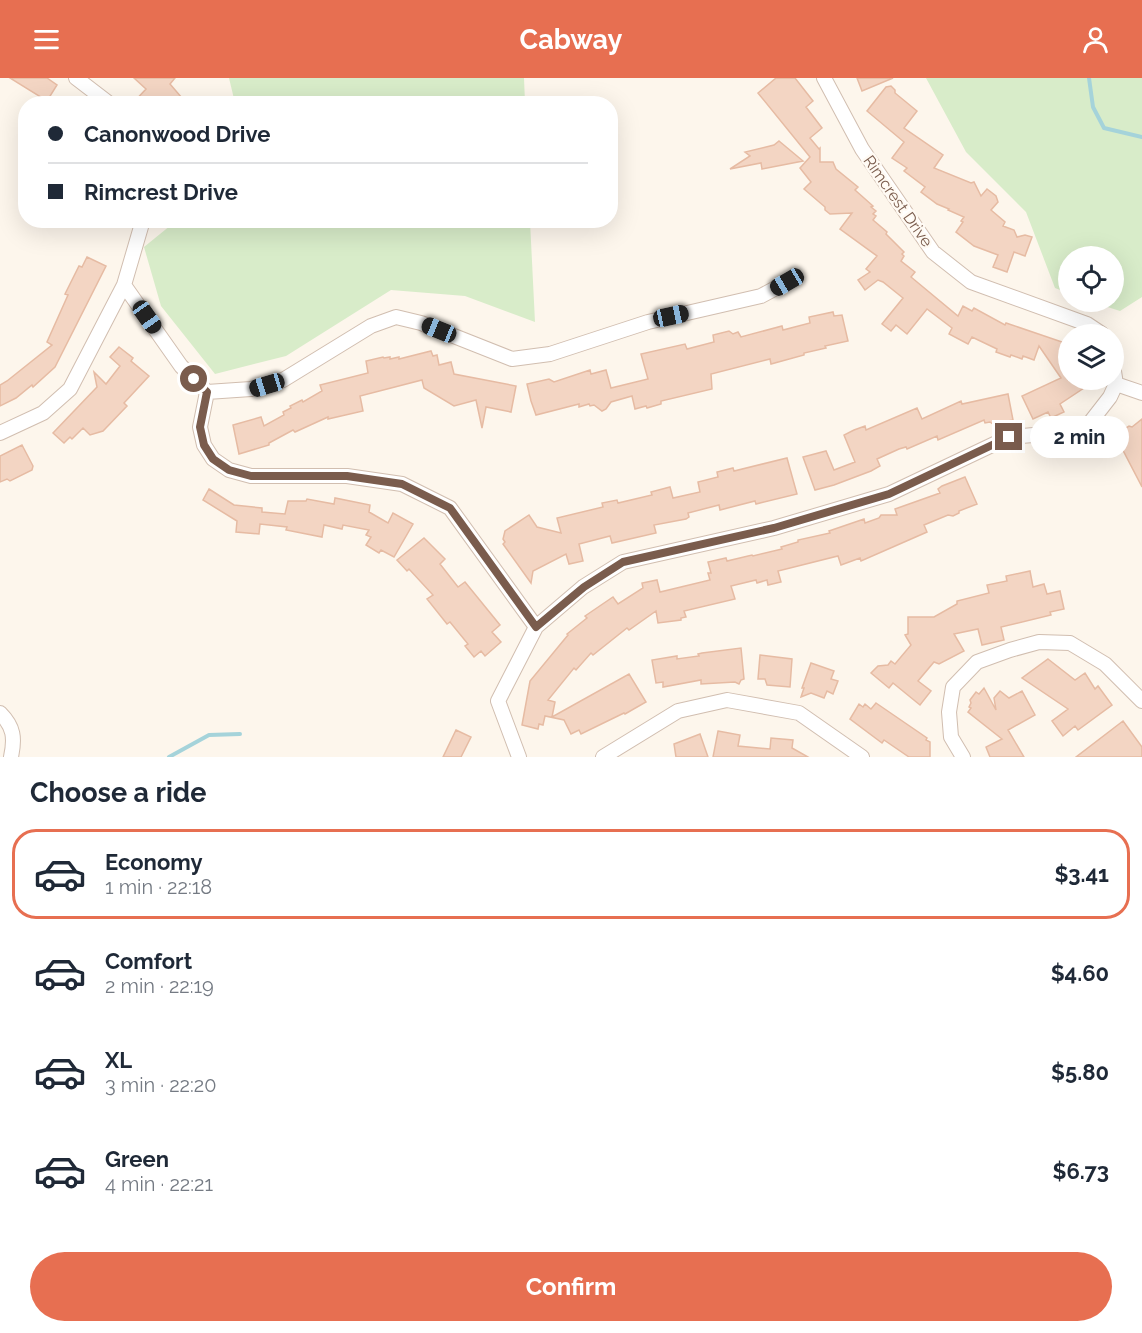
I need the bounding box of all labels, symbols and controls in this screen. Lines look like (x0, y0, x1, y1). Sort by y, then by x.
icon: menu (30, 23, 63, 56)
icon: person (1079, 23, 1112, 56)
text: Cabway (520, 24, 622, 55)
text: Canonwood Drive (84, 121, 270, 147)
street label: Rimcrest Drive (859, 152, 937, 250)
text: Rimcrest Drive (84, 179, 238, 205)
map controls (1058, 246, 1124, 390)
button: locate (1058, 246, 1124, 312)
car (767, 265, 807, 299)
car (129, 297, 165, 337)
car (652, 303, 690, 329)
car (419, 315, 459, 345)
button: layers (1058, 324, 1124, 390)
route start (180, 365, 207, 392)
car (247, 371, 287, 399)
callout: 2 min (1030, 416, 1129, 458)
route end (995, 423, 1022, 450)
text: 2 min (1054, 425, 1105, 449)
text: Choose a ride (30, 777, 206, 808)
icon: car (33, 847, 87, 901)
text: Economy (105, 849, 203, 875)
text: $3.41 (1055, 861, 1109, 887)
text: 1 min · 22:18 (105, 875, 212, 899)
icon: car (33, 946, 87, 1000)
text: Comfort (105, 948, 192, 974)
text: $4.60 (1051, 960, 1109, 986)
text: 2 min · 22:19 (105, 974, 214, 998)
icon: car (33, 1045, 87, 1099)
text: XL (105, 1047, 132, 1073)
text: $5.80 (1051, 1059, 1109, 1085)
text: 3 min · 22:20 (105, 1073, 216, 1097)
icon: car (33, 1144, 87, 1198)
text: Green (105, 1146, 169, 1172)
text: $6.73 (1053, 1158, 1109, 1184)
text: 4 min · 22:21 (105, 1172, 213, 1196)
button: Confirm (30, 1252, 1112, 1321)

